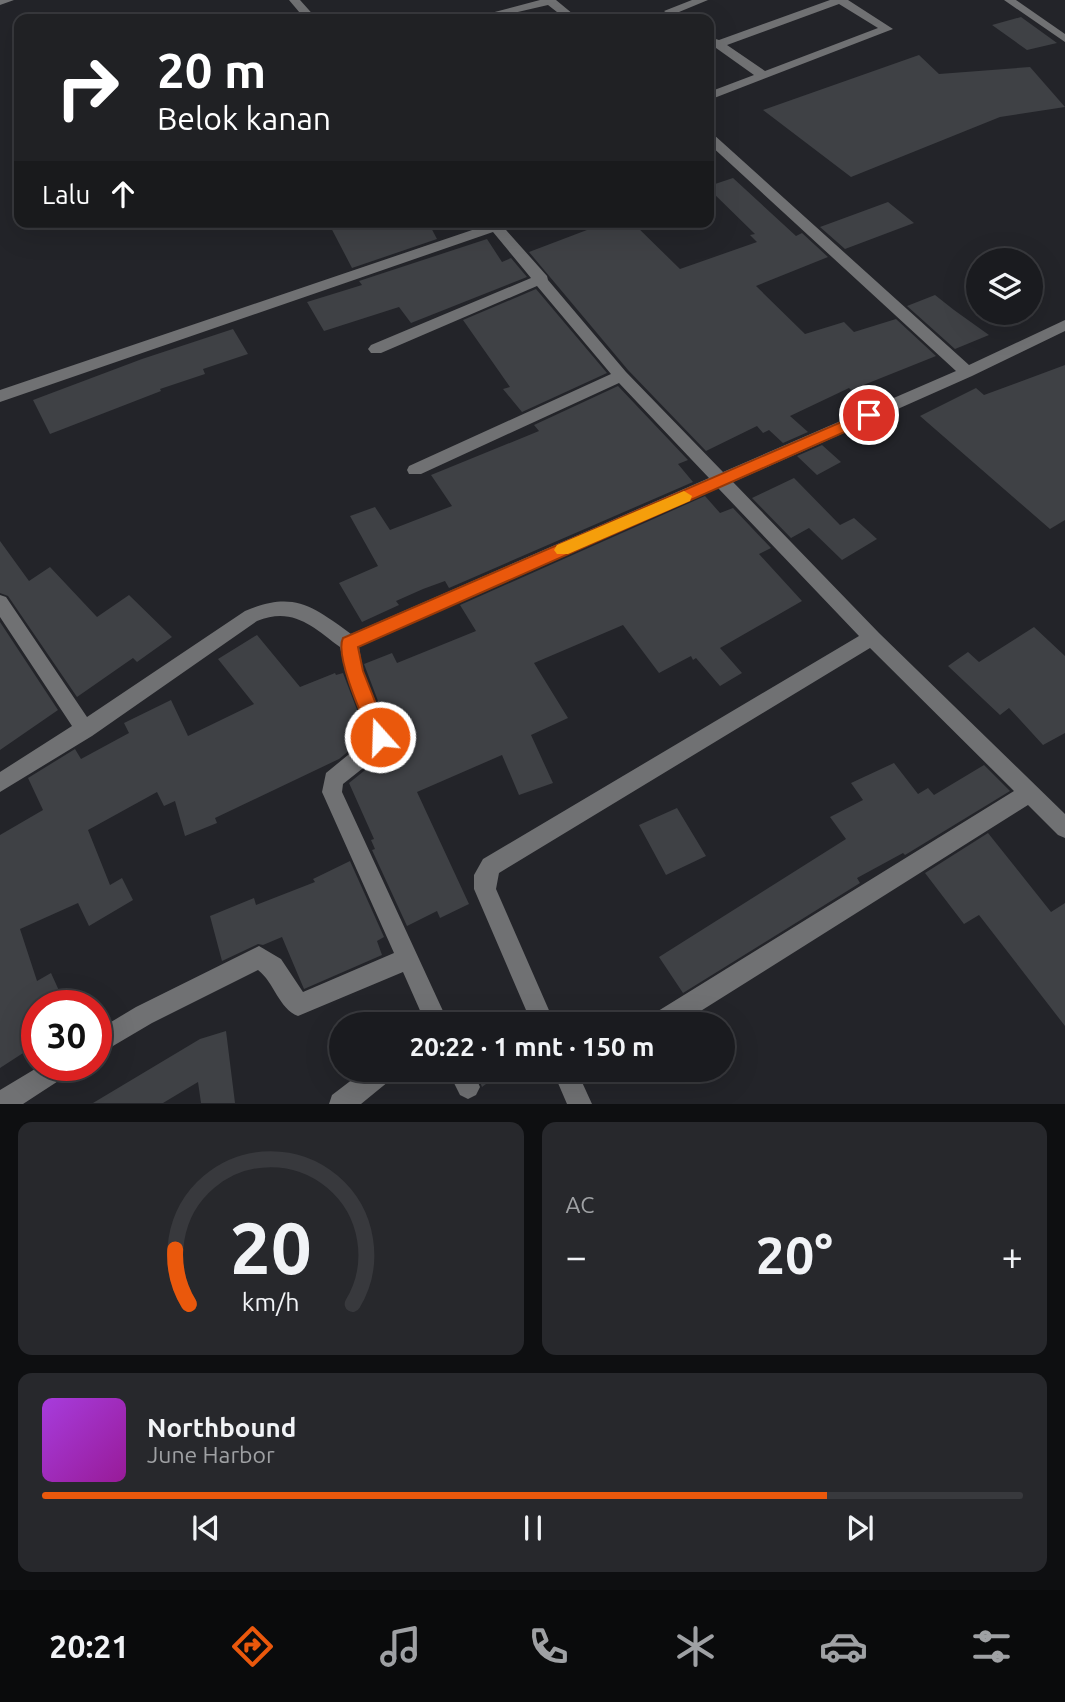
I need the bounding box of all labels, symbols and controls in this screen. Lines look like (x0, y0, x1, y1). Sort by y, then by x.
icon: right (42, 42, 133, 133)
text: 20 m (157, 42, 266, 97)
text: Belok kanan (157, 100, 331, 136)
icon: ahead (104, 175, 142, 213)
text: Lalu (42, 180, 90, 209)
map controls (966, 248, 1043, 325)
button: layers (966, 248, 1043, 325)
pin (839, 385, 899, 445)
icon: arrive (850, 396, 888, 434)
position arrow (343, 700, 417, 774)
speed limit sign: 30 (21, 990, 112, 1081)
text: 20:22 · 1 mnt · 150 m (410, 1032, 654, 1061)
text: AC (566, 1192, 594, 1217)
text: 20 (230, 1207, 312, 1289)
text: 20° (756, 1226, 833, 1284)
text: − (566, 1235, 587, 1277)
text: + (1002, 1235, 1023, 1277)
text: km/h (242, 1288, 300, 1316)
text: Northbound (147, 1413, 296, 1442)
text: June Harbor (147, 1442, 275, 1467)
icon: previous (187, 1509, 225, 1547)
icon: pause (514, 1509, 552, 1547)
icon: next (841, 1509, 879, 1547)
icon: directions (228, 1622, 277, 1671)
icon: music (376, 1622, 425, 1671)
icon: phone (524, 1622, 573, 1671)
icon: climate (671, 1622, 720, 1671)
icon: car (819, 1622, 868, 1671)
icon: filters (967, 1622, 1016, 1671)
text: 20:21 (49, 1628, 129, 1664)

